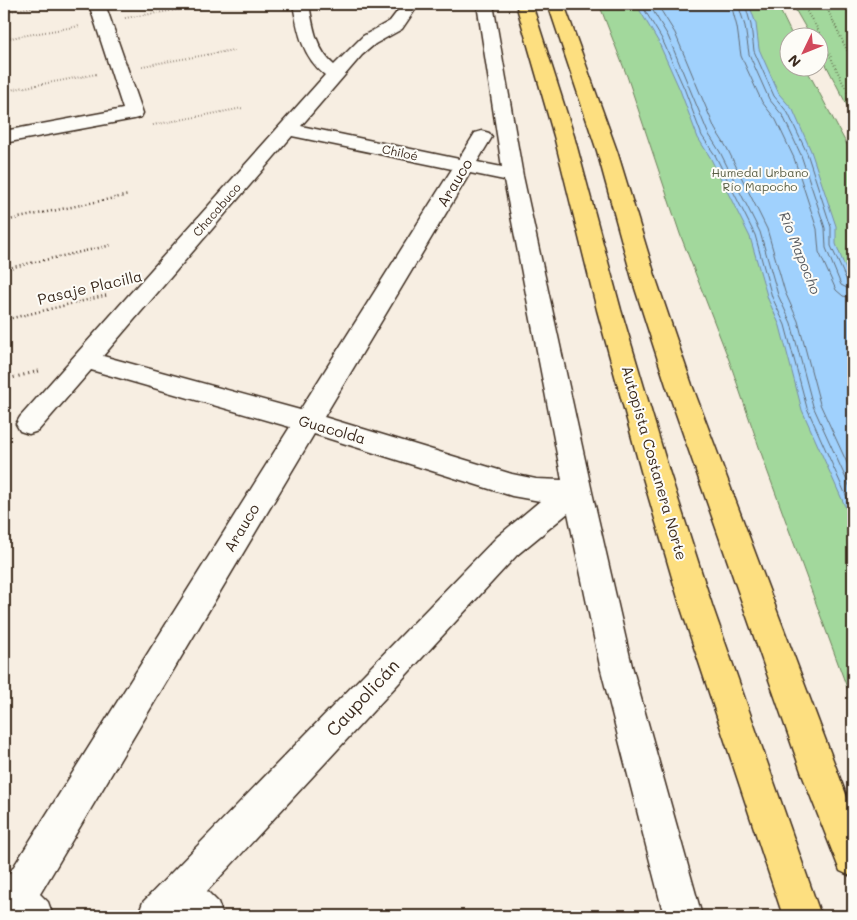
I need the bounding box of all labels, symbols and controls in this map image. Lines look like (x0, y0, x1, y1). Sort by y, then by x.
north arrow (780, 28, 830, 78)
text: N (784, 51, 805, 72)
street label: Chiloé (381, 140, 420, 164)
street label: Arauco (432, 154, 476, 210)
park label: Humedal Urbano Río Mapocho (712, 164, 808, 194)
street label: Chacabuco (189, 179, 244, 239)
water label: Río Mapocho (775, 209, 826, 297)
street label: Pasaje Placilla (35, 265, 144, 309)
street label: Autopista Costanera Norte (618, 363, 692, 562)
street label: Guacolda (296, 410, 368, 448)
street label: Arauco (219, 499, 263, 555)
street label: Caupolicán (320, 653, 404, 741)

